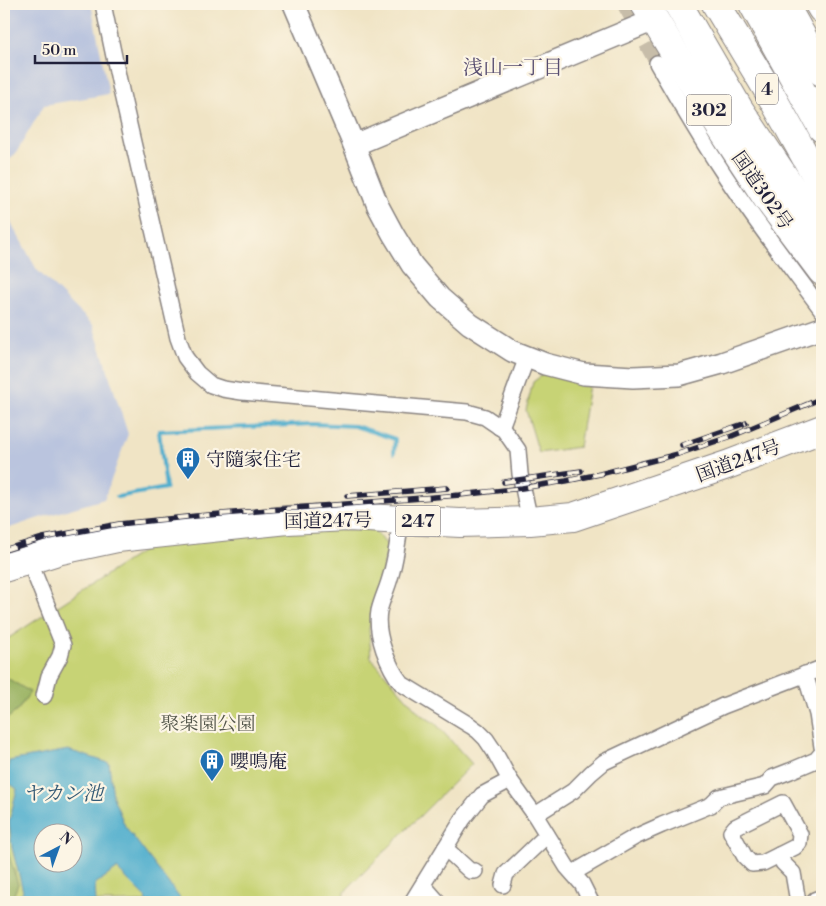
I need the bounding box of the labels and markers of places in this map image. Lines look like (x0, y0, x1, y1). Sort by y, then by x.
building icon: 守隨家住宅 (175, 446, 201, 480)
place label: 守隨家住宅 (206, 448, 301, 472)
building icon: 嚶鳴庵 (199, 748, 225, 782)
place label: 嚶鳴庵 (230, 750, 287, 774)

